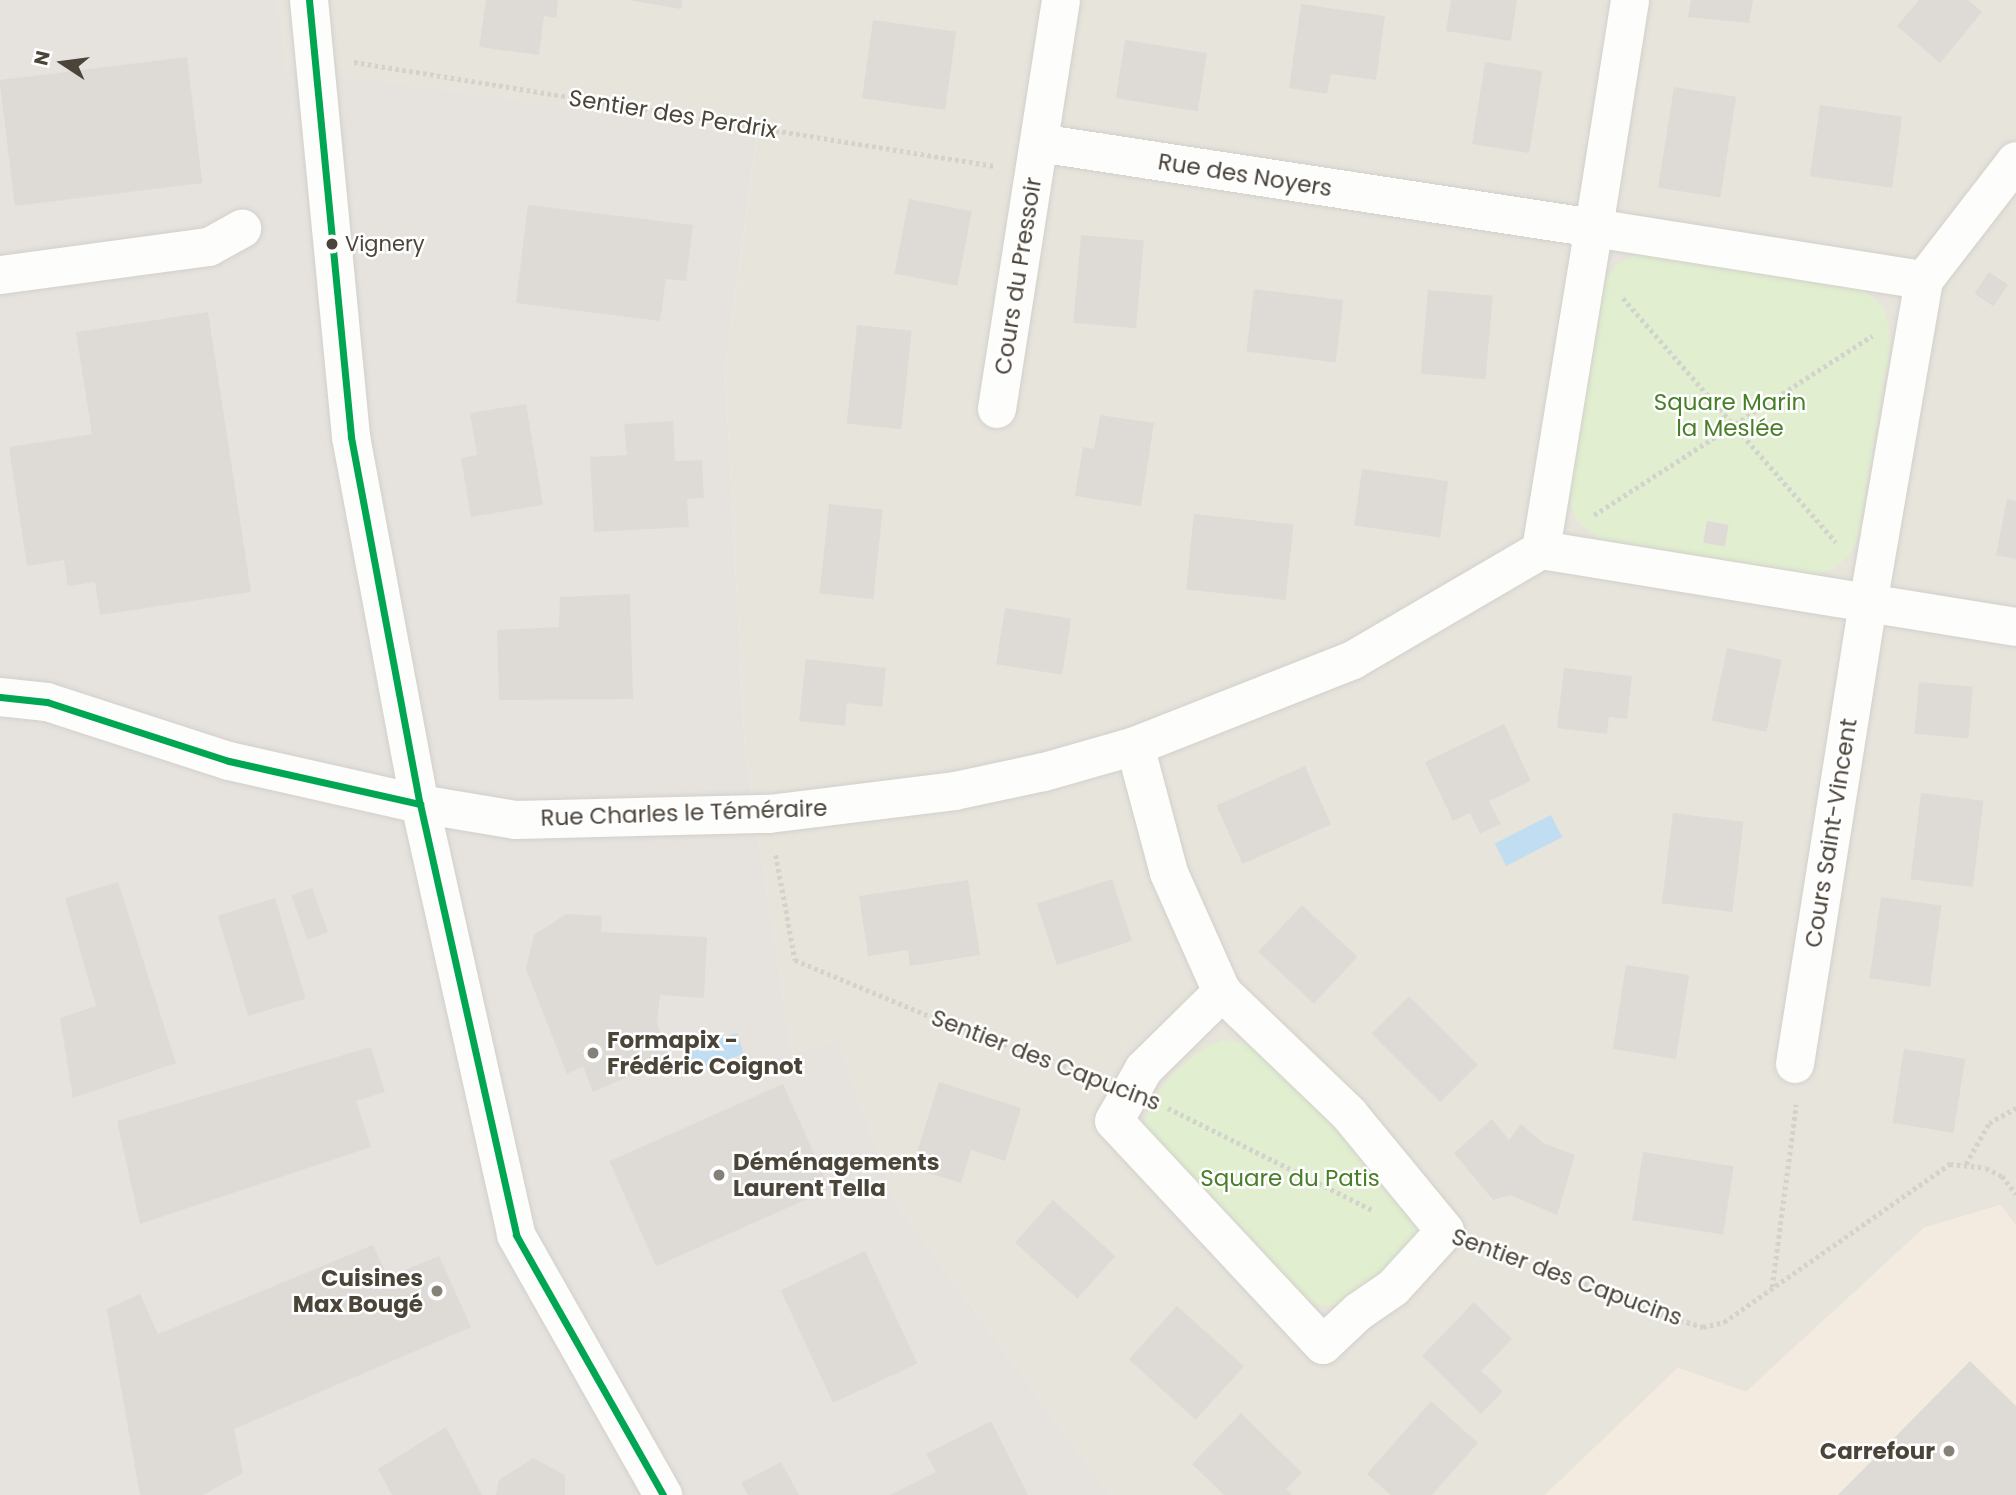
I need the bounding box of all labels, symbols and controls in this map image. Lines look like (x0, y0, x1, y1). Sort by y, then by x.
north arrow (28, 28, 98, 98)
text: N (27, 48, 57, 68)
street label: Sentier des Perdrix (567, 84, 779, 144)
street label: Rue des Noyers (1156, 148, 1334, 202)
street label: Cours du Pressoir (989, 175, 1047, 377)
place label: Vignery (345, 231, 425, 257)
marker: Vignery (325, 237, 339, 251)
park label: Square Marin la Meslée (1654, 388, 1806, 442)
street label: Cours Saint-Vincent (1799, 716, 1863, 950)
street label: Rue Charles le Téméraire (540, 794, 828, 832)
street label: Sentier des Capucins (927, 1004, 1165, 1116)
place label: Formapix - Frédéric Coignot (607, 1026, 803, 1080)
marker: Formapix - Frédéric Coignot (585, 1045, 601, 1061)
place label: Déménagements Laurent Tella (733, 1148, 940, 1202)
park label: Square du Patis (1200, 1164, 1380, 1192)
marker: Déménagements Laurent Tella (711, 1167, 727, 1183)
street label: Sentier des Capucins (1448, 1222, 1686, 1332)
place label: Cuisines Max Bougé (293, 1264, 423, 1318)
marker: Cuisines Max Bougé (429, 1283, 445, 1299)
place label: Carrefour (1820, 1437, 1935, 1465)
marker: Carrefour (1941, 1443, 1957, 1459)

